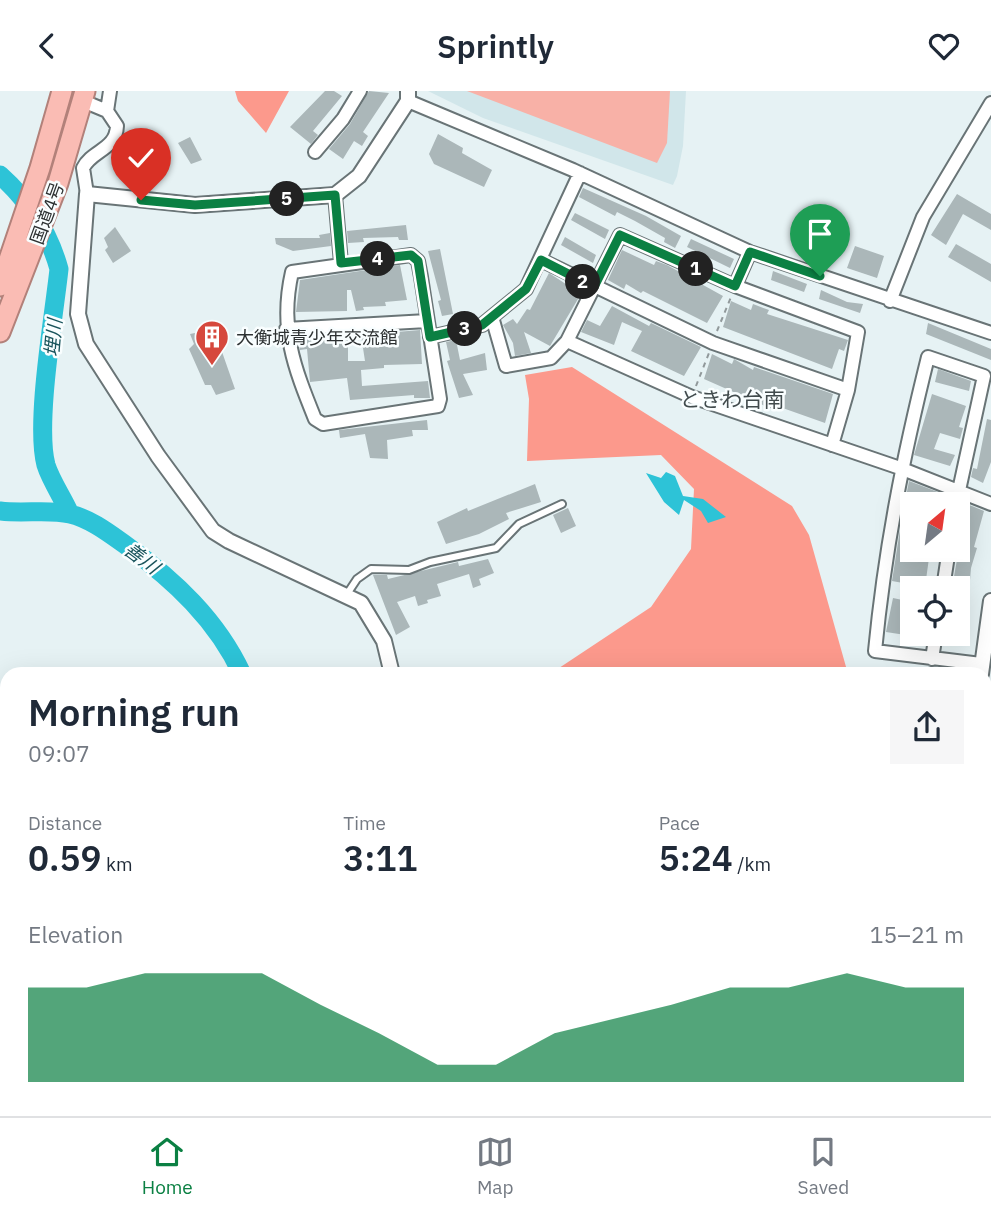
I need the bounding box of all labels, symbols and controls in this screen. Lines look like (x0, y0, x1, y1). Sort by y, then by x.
text: Sprintly (437, 25, 554, 67)
icon: back (28, 27, 66, 65)
icon: heart (925, 27, 963, 65)
pin (111, 128, 171, 200)
icon: check (122, 139, 160, 177)
street label: 国道4号 (25, 179, 69, 247)
pin: 5 (270, 181, 304, 217)
text: 5 (281, 186, 292, 210)
pin (790, 204, 850, 276)
icon: arrive (801, 215, 839, 253)
pin: 4 (360, 241, 396, 277)
text: 4 (372, 246, 383, 270)
pin: 1 (678, 251, 714, 287)
text: 1 (690, 256, 701, 280)
pin: 2 (566, 265, 600, 299)
text: 2 (577, 269, 588, 293)
pin: 3 (448, 311, 482, 347)
water label: 埋川 (39, 316, 67, 358)
text: 3 (459, 316, 470, 340)
building icon: 大衡城青少年交流館 (193, 318, 231, 367)
place label: 大衡城青少年交流館 (236, 326, 398, 349)
district label: ときわ台南 (680, 385, 785, 413)
north arrow (900, 492, 970, 562)
map controls (900, 492, 970, 646)
water label: 善川 (120, 537, 166, 580)
button: locate (900, 576, 970, 646)
text: Morning run (28, 687, 240, 736)
button: share (890, 690, 964, 764)
text: 09:07 (28, 738, 90, 768)
text: Distance (28, 811, 102, 835)
text: Time (343, 811, 386, 835)
text: Pace (659, 811, 700, 835)
text: 0.59 (28, 835, 101, 881)
text: 3:11 (343, 835, 418, 881)
text: 5:24 (659, 835, 733, 881)
text: km (101, 852, 133, 876)
text: /km (733, 852, 771, 876)
text: Elevation (28, 919, 123, 949)
text: 15–21 m (870, 919, 964, 949)
tab: Home (142, 1133, 193, 1199)
tab: Map (476, 1133, 514, 1199)
tab: Saved (798, 1133, 849, 1199)

